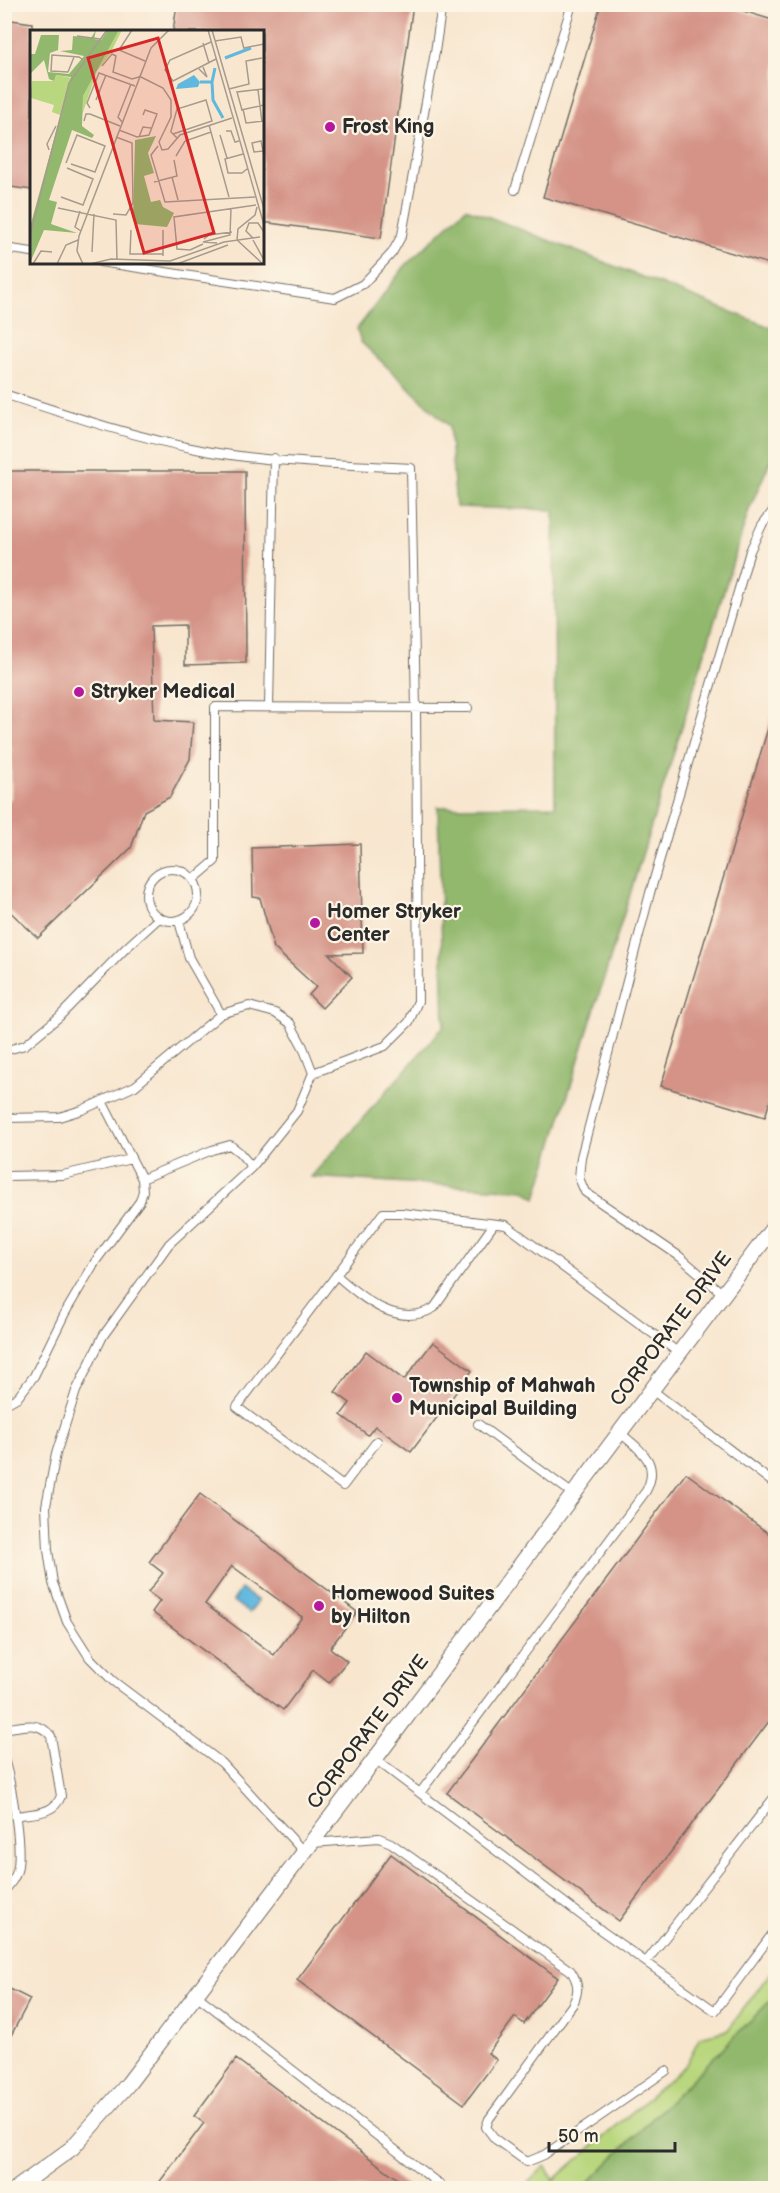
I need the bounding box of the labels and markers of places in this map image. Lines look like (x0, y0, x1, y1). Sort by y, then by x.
place label: Frost King (342, 115, 434, 139)
marker: Frost King (323, 120, 337, 134)
place label: Stryker Medical (91, 680, 235, 704)
marker: Stryker Medical (72, 685, 86, 699)
place label: Homer Stryker Center (327, 900, 462, 947)
marker: Homer Stryker Center (308, 916, 322, 930)
place label: Township of Mahwah Municipal Building (409, 1374, 595, 1421)
marker: Township of Mahwah Municipal Building (390, 1391, 404, 1405)
place label: Homewood Suites by Hilton (331, 1582, 495, 1629)
marker: Homewood Suites by Hilton (312, 1599, 326, 1613)

